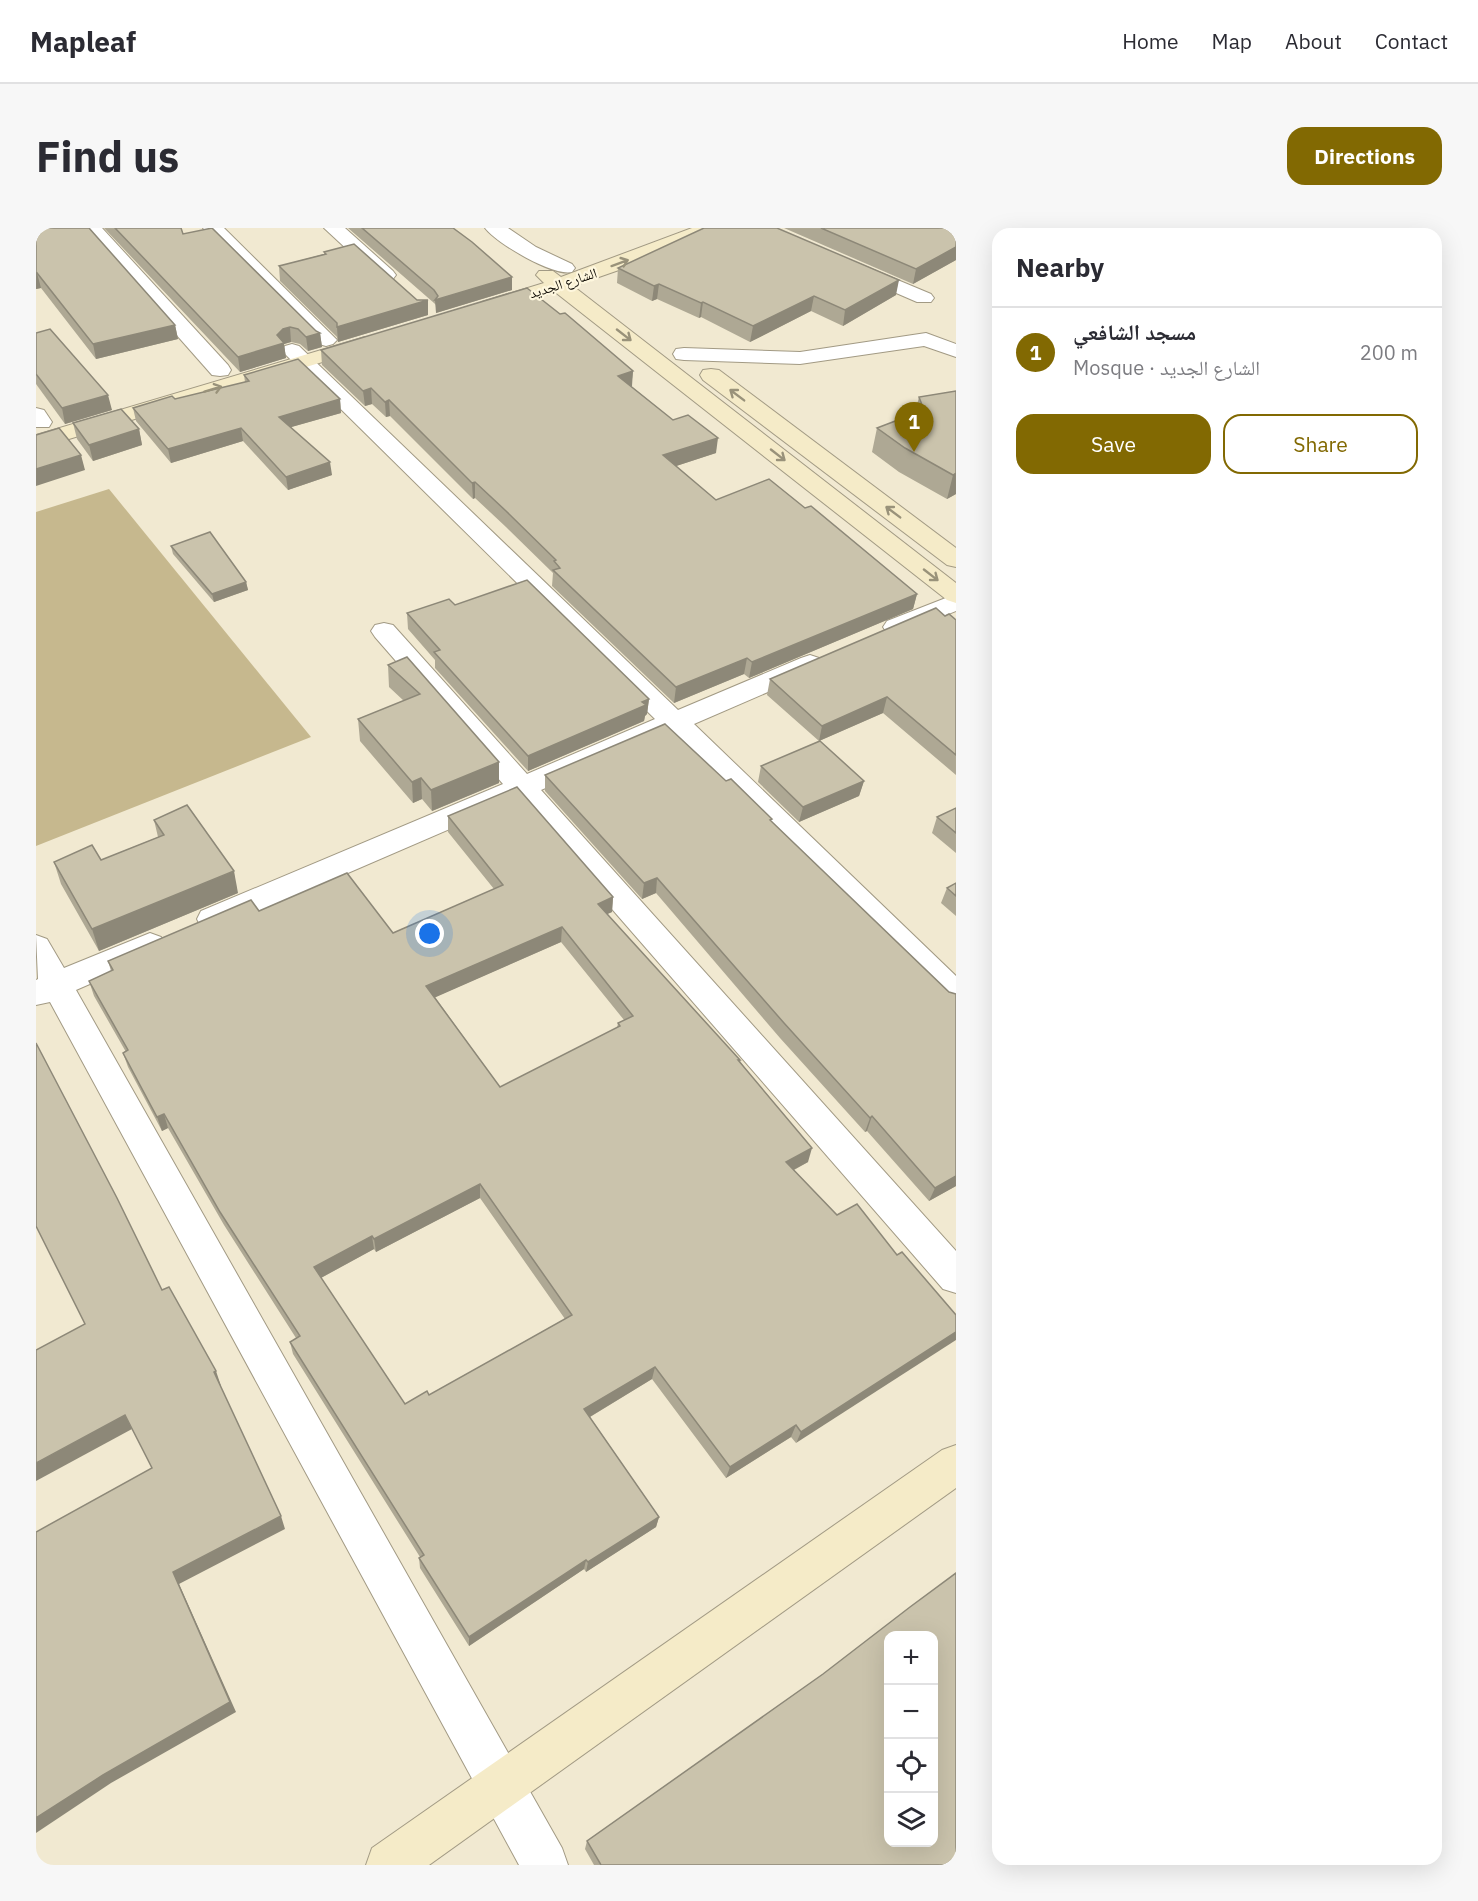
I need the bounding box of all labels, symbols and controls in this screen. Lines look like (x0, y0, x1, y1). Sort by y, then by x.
text: Mapleaf (30, 23, 136, 60)
text: Home (1122, 27, 1179, 55)
text: Map (1212, 27, 1252, 55)
text: About (1285, 27, 1342, 55)
text: Contact (1375, 27, 1448, 55)
button: Directions (1287, 127, 1442, 185)
text: Find us (36, 129, 179, 184)
text: Nearby (1016, 250, 1104, 284)
one-way arrow (610, 257, 629, 268)
street label: الشارع الجديد (527, 264, 599, 303)
text: مسجد الشافعي (1073, 317, 1196, 346)
one-way arrow (615, 329, 631, 342)
text: 1 (1030, 339, 1042, 366)
text: 200 m (1360, 339, 1418, 366)
text: Mosque · الشارع الجديد (1073, 354, 1260, 381)
one-way arrow (203, 383, 222, 394)
one-way arrow (729, 388, 745, 401)
pin: 1 (894, 402, 934, 452)
button: Save (1016, 414, 1211, 474)
button: Share (1223, 414, 1418, 474)
one-way arrow (769, 449, 785, 462)
one-way arrow (885, 506, 901, 519)
one-way arrow (923, 569, 939, 582)
your location (415, 919, 444, 948)
map controls (884, 1631, 938, 1847)
button: + (884, 1631, 938, 1685)
button: − (884, 1685, 938, 1739)
button: locate (884, 1739, 938, 1793)
button: layers (884, 1793, 938, 1847)

